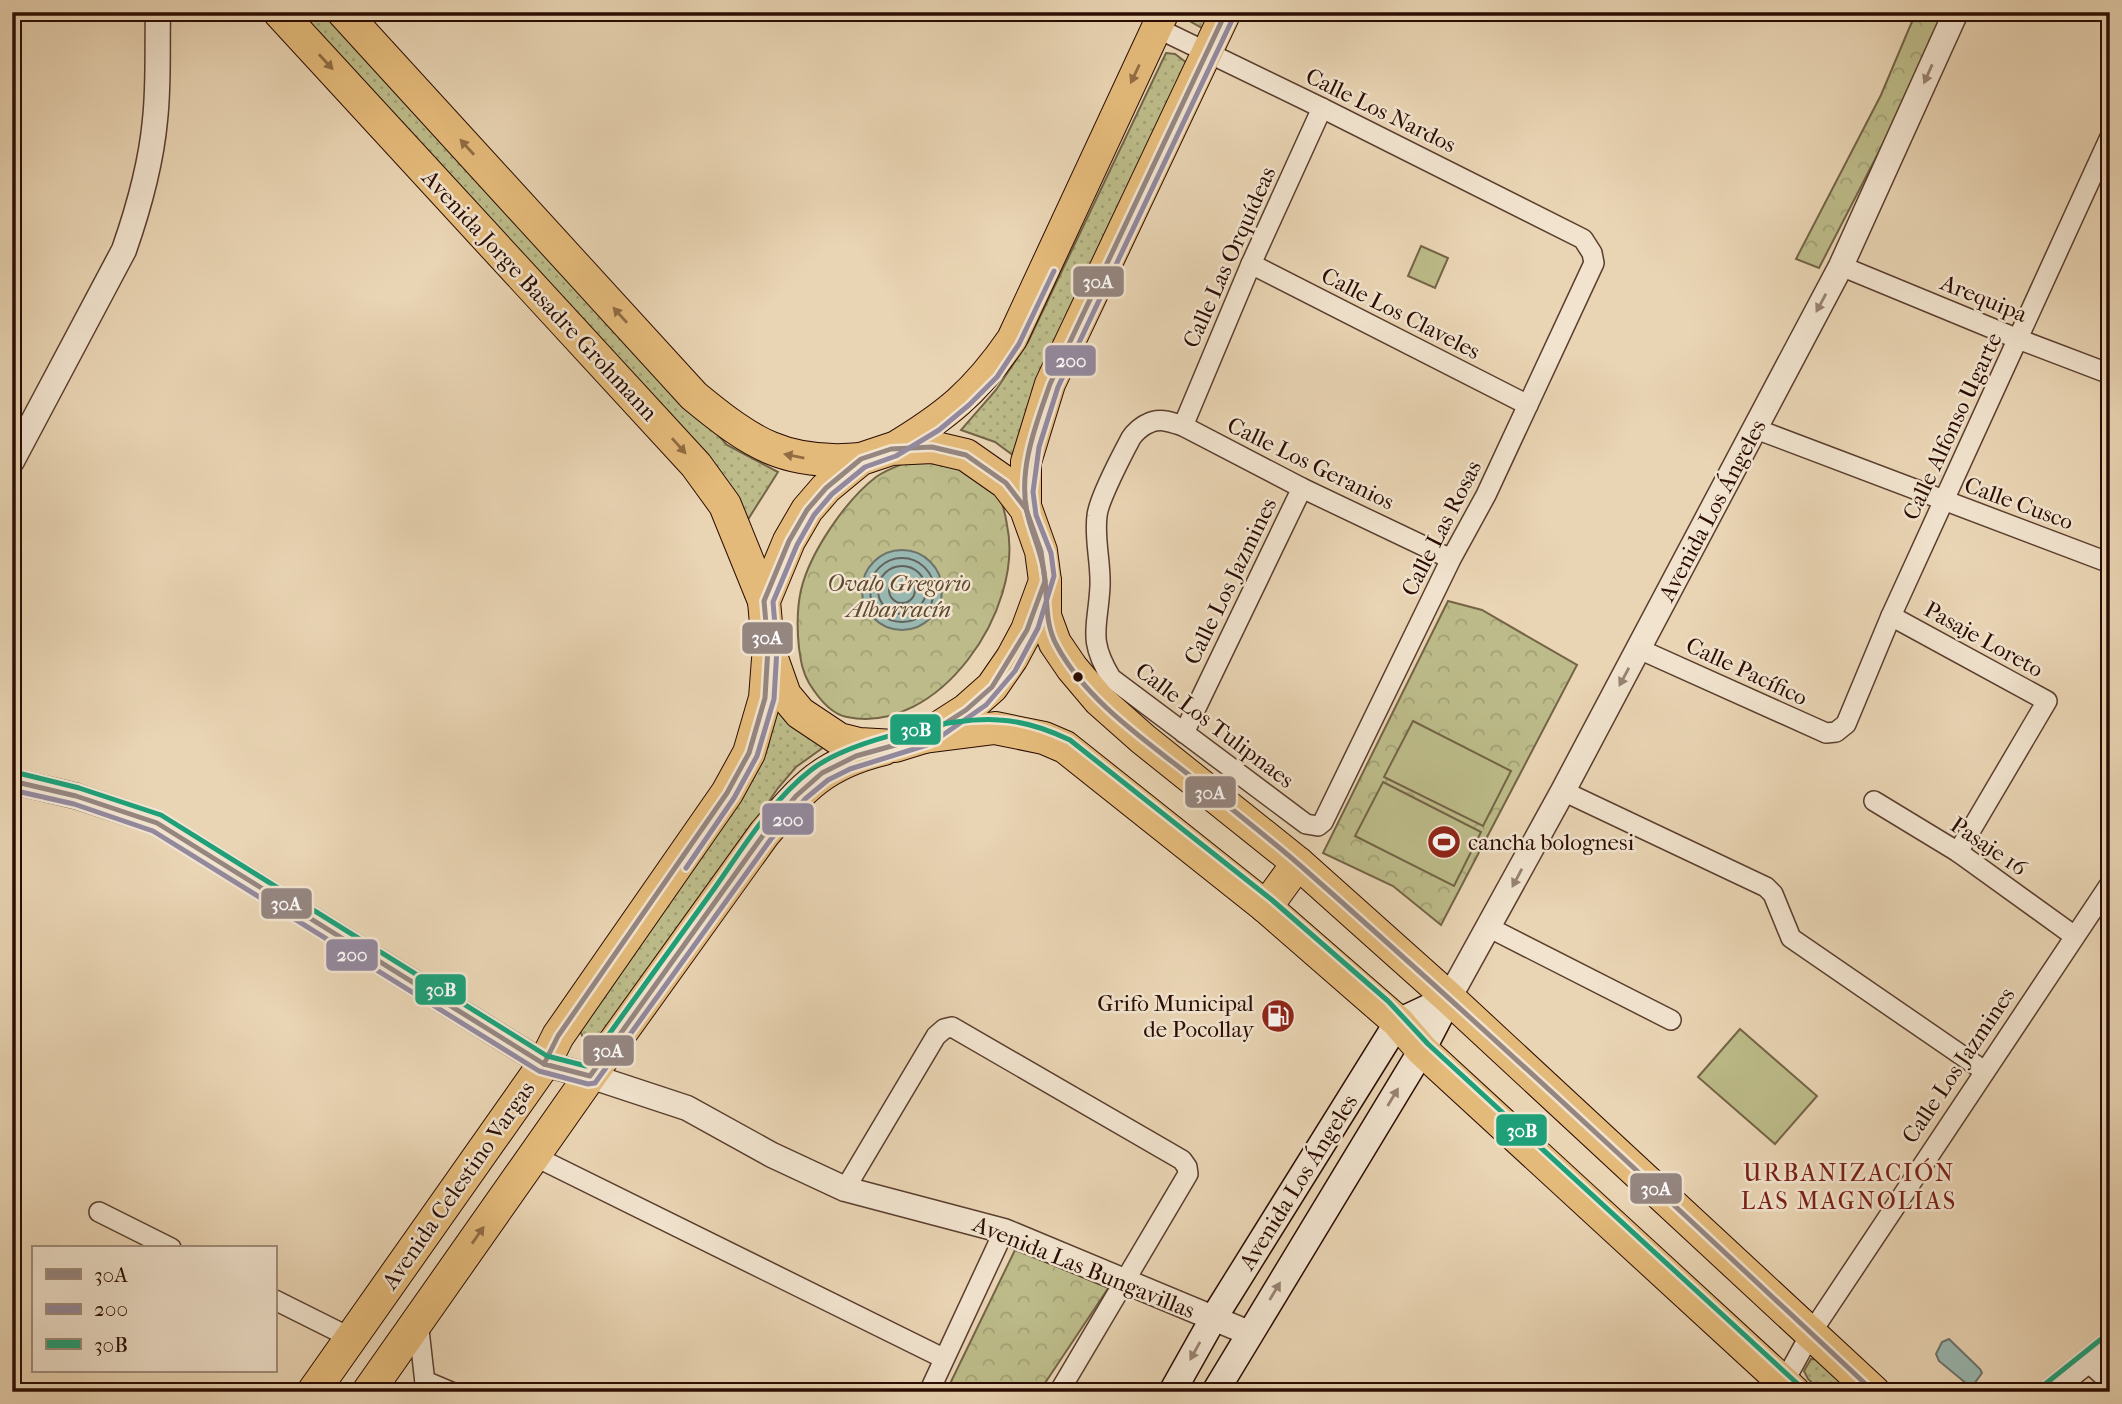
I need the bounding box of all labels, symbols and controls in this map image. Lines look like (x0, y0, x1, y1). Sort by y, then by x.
one-way arrow (317, 53, 333, 70)
street label: Calle Los Nardos (1301, 62, 1460, 158)
one-way arrow (1129, 64, 1141, 84)
one-way arrow (1922, 64, 1933, 85)
one-way arrow (459, 139, 475, 156)
street label: Calle Las Orquídeas (1177, 162, 1282, 352)
street label: Avenida Jorge Basadre Grohmann (416, 164, 663, 427)
street label: Calle Los Claveles (1317, 262, 1485, 365)
line badge: 30A (1072, 265, 1125, 298)
street label: Arequipa (1936, 269, 2031, 328)
text: 30A (1083, 271, 1114, 293)
one-way arrow (1816, 293, 1827, 313)
one-way arrow (612, 306, 628, 324)
street label: Calle Alfonso Ugarte (1897, 328, 2008, 524)
line badge: 200 (1044, 344, 1097, 377)
text: 200 (1056, 350, 1086, 372)
street label: Calle Los Geranios (1223, 411, 1399, 516)
street label: Avenida Los Ángeles (1653, 415, 1772, 607)
one-way arrow (671, 437, 687, 455)
one-way arrow (783, 450, 805, 461)
street label: Calle Las Rosas (1396, 456, 1487, 601)
street label: Calle Cusco (1961, 471, 2077, 536)
street label: Calle Los Jazmines (1178, 493, 1282, 669)
park label: Ovalo Gregorio Albarracín (827, 570, 971, 623)
street label: Pasaje Loreto (1920, 596, 2048, 683)
line badge: 30A (741, 621, 794, 655)
text: 30A (752, 627, 783, 649)
street label: Calle Pacífico (1682, 632, 1812, 711)
street label: Calle Los Tulipnaes (1130, 657, 1299, 794)
one-way arrow (1618, 668, 1630, 688)
unlabelled marker (1071, 670, 1085, 684)
line badge: 30B (889, 713, 942, 746)
text: 30B (901, 719, 931, 741)
line badge: 30A (1184, 775, 1237, 809)
text: 30A (1195, 782, 1226, 804)
line badge: 200 (761, 802, 815, 836)
text: 200 (773, 809, 803, 831)
street label: Pasaje 16 (1945, 811, 2032, 882)
sports icon: cancha bolognesi (1425, 823, 1463, 861)
place label: cancha bolognesi (1468, 829, 1634, 856)
one-way arrow (1511, 868, 1522, 888)
line badge: 30A (260, 887, 313, 920)
text: 30A (271, 893, 302, 915)
line badge: 200 (325, 938, 379, 972)
text: 200 (337, 944, 367, 966)
line badge: 30B (414, 973, 467, 1006)
text: 30B (426, 979, 456, 1001)
street label: Calle Los Jazmines (1896, 982, 2021, 1148)
place label: Grifo Municipal de Pocollay (1097, 990, 1255, 1043)
fuel station icon: Grifo Municipal de Pocollay (1259, 997, 1297, 1035)
line badge: 30A (582, 1034, 635, 1067)
text: 30A (593, 1040, 624, 1062)
street label: Avenida Celestino Vargas (376, 1076, 541, 1295)
one-way arrow (1387, 1087, 1400, 1106)
street label: Avenida Los Ángeles (1233, 1090, 1363, 1276)
line badge: 30B (1495, 1113, 1548, 1147)
text: 30B (1507, 1120, 1537, 1142)
district label: URBANIZACIÓN LAS MAGNOLIAS (1741, 1158, 1957, 1215)
line badge: 30A (1629, 1172, 1683, 1205)
text: 30A (1641, 1178, 1672, 1200)
street label: Avenida Las Bungavillas (968, 1210, 1199, 1324)
one-way arrow (471, 1226, 484, 1245)
legend (32, 1246, 276, 1372)
text: 30A (94, 1263, 128, 1287)
one-way arrow (1268, 1281, 1281, 1300)
text: 200 (94, 1297, 128, 1321)
text: 30B (94, 1333, 128, 1357)
one-way arrow (1189, 1341, 1201, 1360)

